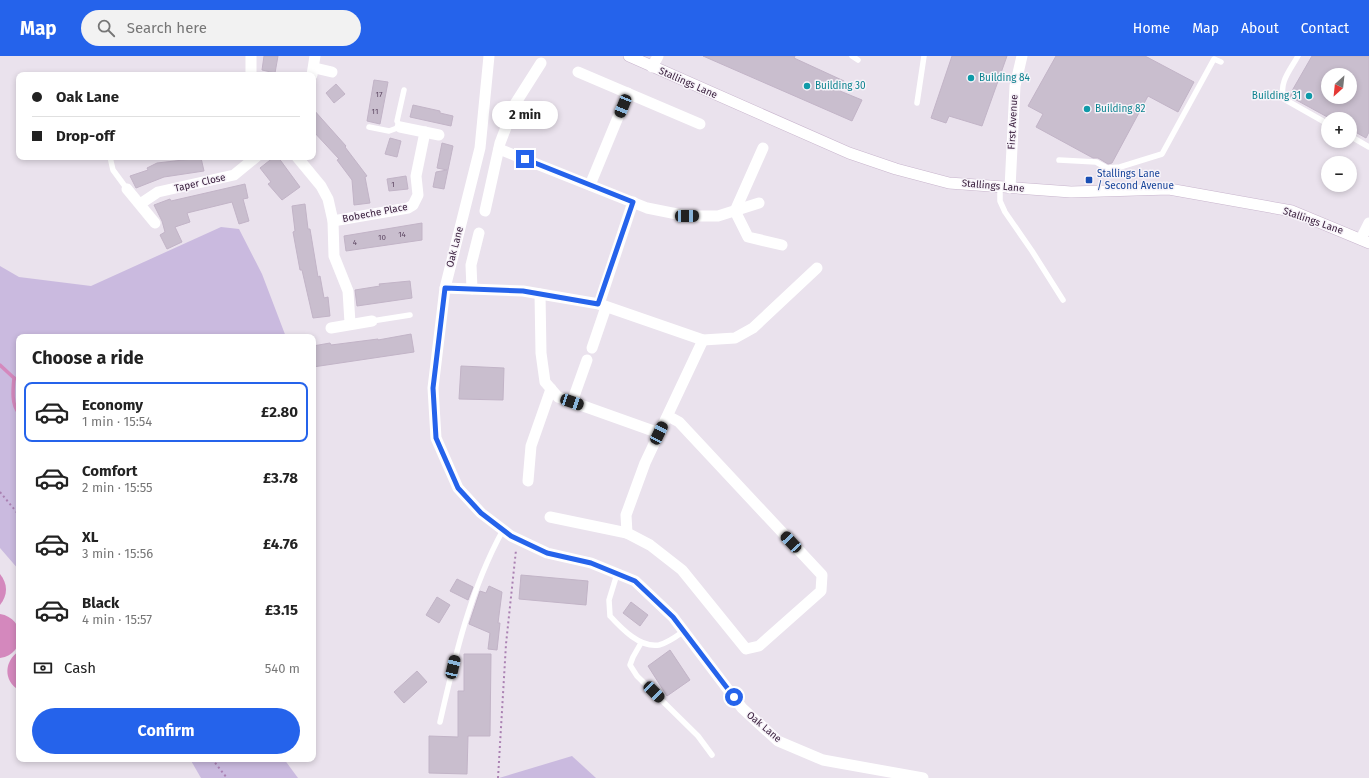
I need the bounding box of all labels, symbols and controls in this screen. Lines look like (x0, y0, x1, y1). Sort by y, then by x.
search box (81, 10, 361, 46)
text: Map (20, 17, 57, 40)
icon: search (95, 17, 117, 39)
text: Search here (127, 19, 207, 37)
text: Home (1133, 20, 1170, 37)
text: Map (1192, 20, 1219, 37)
text: About (1241, 20, 1279, 37)
text: Contact (1301, 20, 1349, 37)
street label: Stallings Lane (657, 65, 719, 101)
north arrow (1321, 68, 1357, 104)
map controls (1321, 68, 1357, 192)
place label: Building 84 (979, 72, 1031, 84)
marker: Building 84 (966, 73, 976, 83)
place label: Building 30 (815, 80, 866, 92)
marker: Building 30 (802, 81, 812, 91)
text: Oak Lane (56, 88, 119, 106)
house number: 17 (375, 90, 383, 99)
place label: Building 31 (1252, 90, 1301, 102)
marker: Building 31 (1304, 91, 1314, 101)
car (613, 93, 633, 119)
street label: First Avenue (1006, 94, 1020, 150)
callout: 2 min (492, 101, 558, 129)
place label: Building 82 (1095, 103, 1146, 115)
marker: Building 82 (1082, 104, 1092, 114)
house number: 11 (372, 107, 378, 116)
text: 2 min (509, 107, 541, 122)
button: + (1321, 112, 1357, 148)
text: Drop-off (56, 127, 115, 145)
route end (516, 150, 534, 168)
button: − (1321, 156, 1357, 192)
place label: Stallings Lane / Second Avenue (1097, 168, 1174, 192)
street label: Taper Close (173, 171, 227, 195)
marker: Stallings Lane / Second Avenue (1084, 175, 1094, 185)
street label: Stallings Lane (961, 177, 1025, 195)
house number: 1 (391, 180, 395, 189)
street label: Bobeche Place (341, 201, 409, 225)
street label: Stallings Lane (1281, 205, 1345, 237)
car (675, 210, 699, 222)
street label: Oak Lane (444, 225, 466, 269)
house number: 14 (398, 230, 407, 239)
house number: 10 (378, 233, 386, 242)
house number: 4 (353, 238, 358, 247)
text: Choose a ride (32, 347, 144, 369)
car (559, 392, 585, 412)
icon: car (34, 394, 70, 430)
text: Economy (82, 396, 143, 414)
text: £2.80 (261, 403, 298, 421)
text: 1 min · 15:54 (82, 414, 152, 429)
car (648, 420, 670, 446)
icon: car (34, 460, 70, 496)
text: Comfort (82, 462, 138, 480)
text: £3.78 (263, 469, 298, 487)
text: 2 min · 15:55 (82, 480, 153, 495)
icon: car (34, 526, 70, 562)
text: XL (82, 528, 98, 546)
car (778, 529, 804, 555)
text: £4.76 (263, 535, 298, 553)
text: 3 min · 15:56 (82, 546, 153, 561)
icon: car (34, 592, 70, 628)
text: Black (82, 594, 119, 612)
text: £3.15 (265, 601, 298, 619)
text: 4 min · 15:57 (82, 612, 152, 627)
car (444, 654, 462, 680)
icon: cash (32, 657, 54, 679)
text: Cash (64, 659, 96, 677)
text: 540 m (265, 661, 300, 676)
car (641, 679, 667, 705)
route start (725, 688, 743, 706)
button: Confirm (32, 708, 300, 754)
street label: Oak Lane (744, 709, 784, 745)

